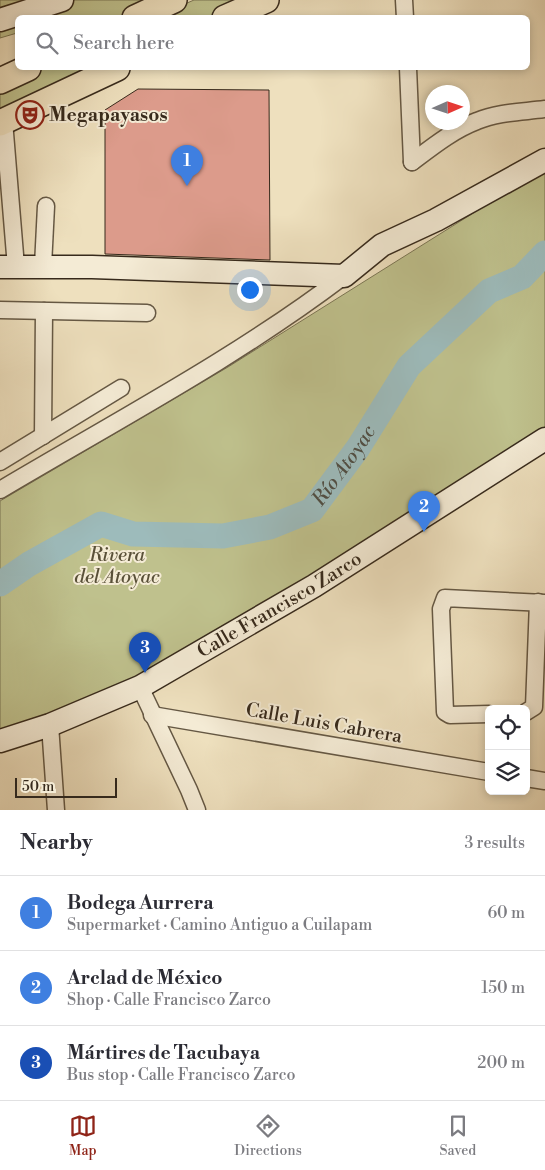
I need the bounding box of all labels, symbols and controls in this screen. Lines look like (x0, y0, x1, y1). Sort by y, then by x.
search box (15, 15, 530, 70)
icon: search (33, 29, 61, 57)
text: Search here (73, 31, 174, 55)
north arrow (425, 85, 470, 130)
theatre icon: Megapayasos (15, 100, 45, 130)
place label: Megapayasos (49, 103, 168, 127)
pin: 1 (171, 145, 203, 186)
your location (237, 277, 263, 303)
water label: Río Atoyac (306, 420, 382, 512)
pin: 2 (408, 491, 440, 532)
park label: Rivera del Atoyac (74, 543, 160, 589)
street label: Calle Francisco Zarco (193, 547, 366, 663)
pin: 3 (129, 632, 161, 673)
street label: Calle Luis Cabrera (244, 697, 404, 749)
map controls (485, 705, 530, 795)
button: locate (485, 705, 530, 750)
button: layers (485, 750, 530, 795)
scale bar (15, 775, 118, 798)
text: 50 m (22, 778, 54, 796)
text: Nearby (20, 830, 93, 856)
text: 3 results (464, 833, 525, 853)
text: Bodega Aurrera (67, 891, 214, 915)
text: 1 (32, 903, 40, 923)
text: 60 m (487, 903, 525, 923)
text: Supermarket · Camino Antiguo a Cuilapam (67, 915, 372, 935)
text: Arclad de México (67, 966, 223, 990)
text: 2 (31, 978, 41, 998)
text: 150 m (481, 978, 525, 998)
text: Shop · Calle Francisco Zarco (67, 990, 271, 1010)
text: Mártires de Tacubaya (67, 1041, 260, 1065)
text: 3 (31, 1053, 41, 1073)
text: 200 m (477, 1053, 525, 1073)
text: Bus stop · Calle Francisco Zarco (67, 1065, 296, 1085)
tab: Map (69, 1112, 97, 1160)
tab: Directions (234, 1112, 302, 1160)
tab: Saved (439, 1112, 476, 1160)

